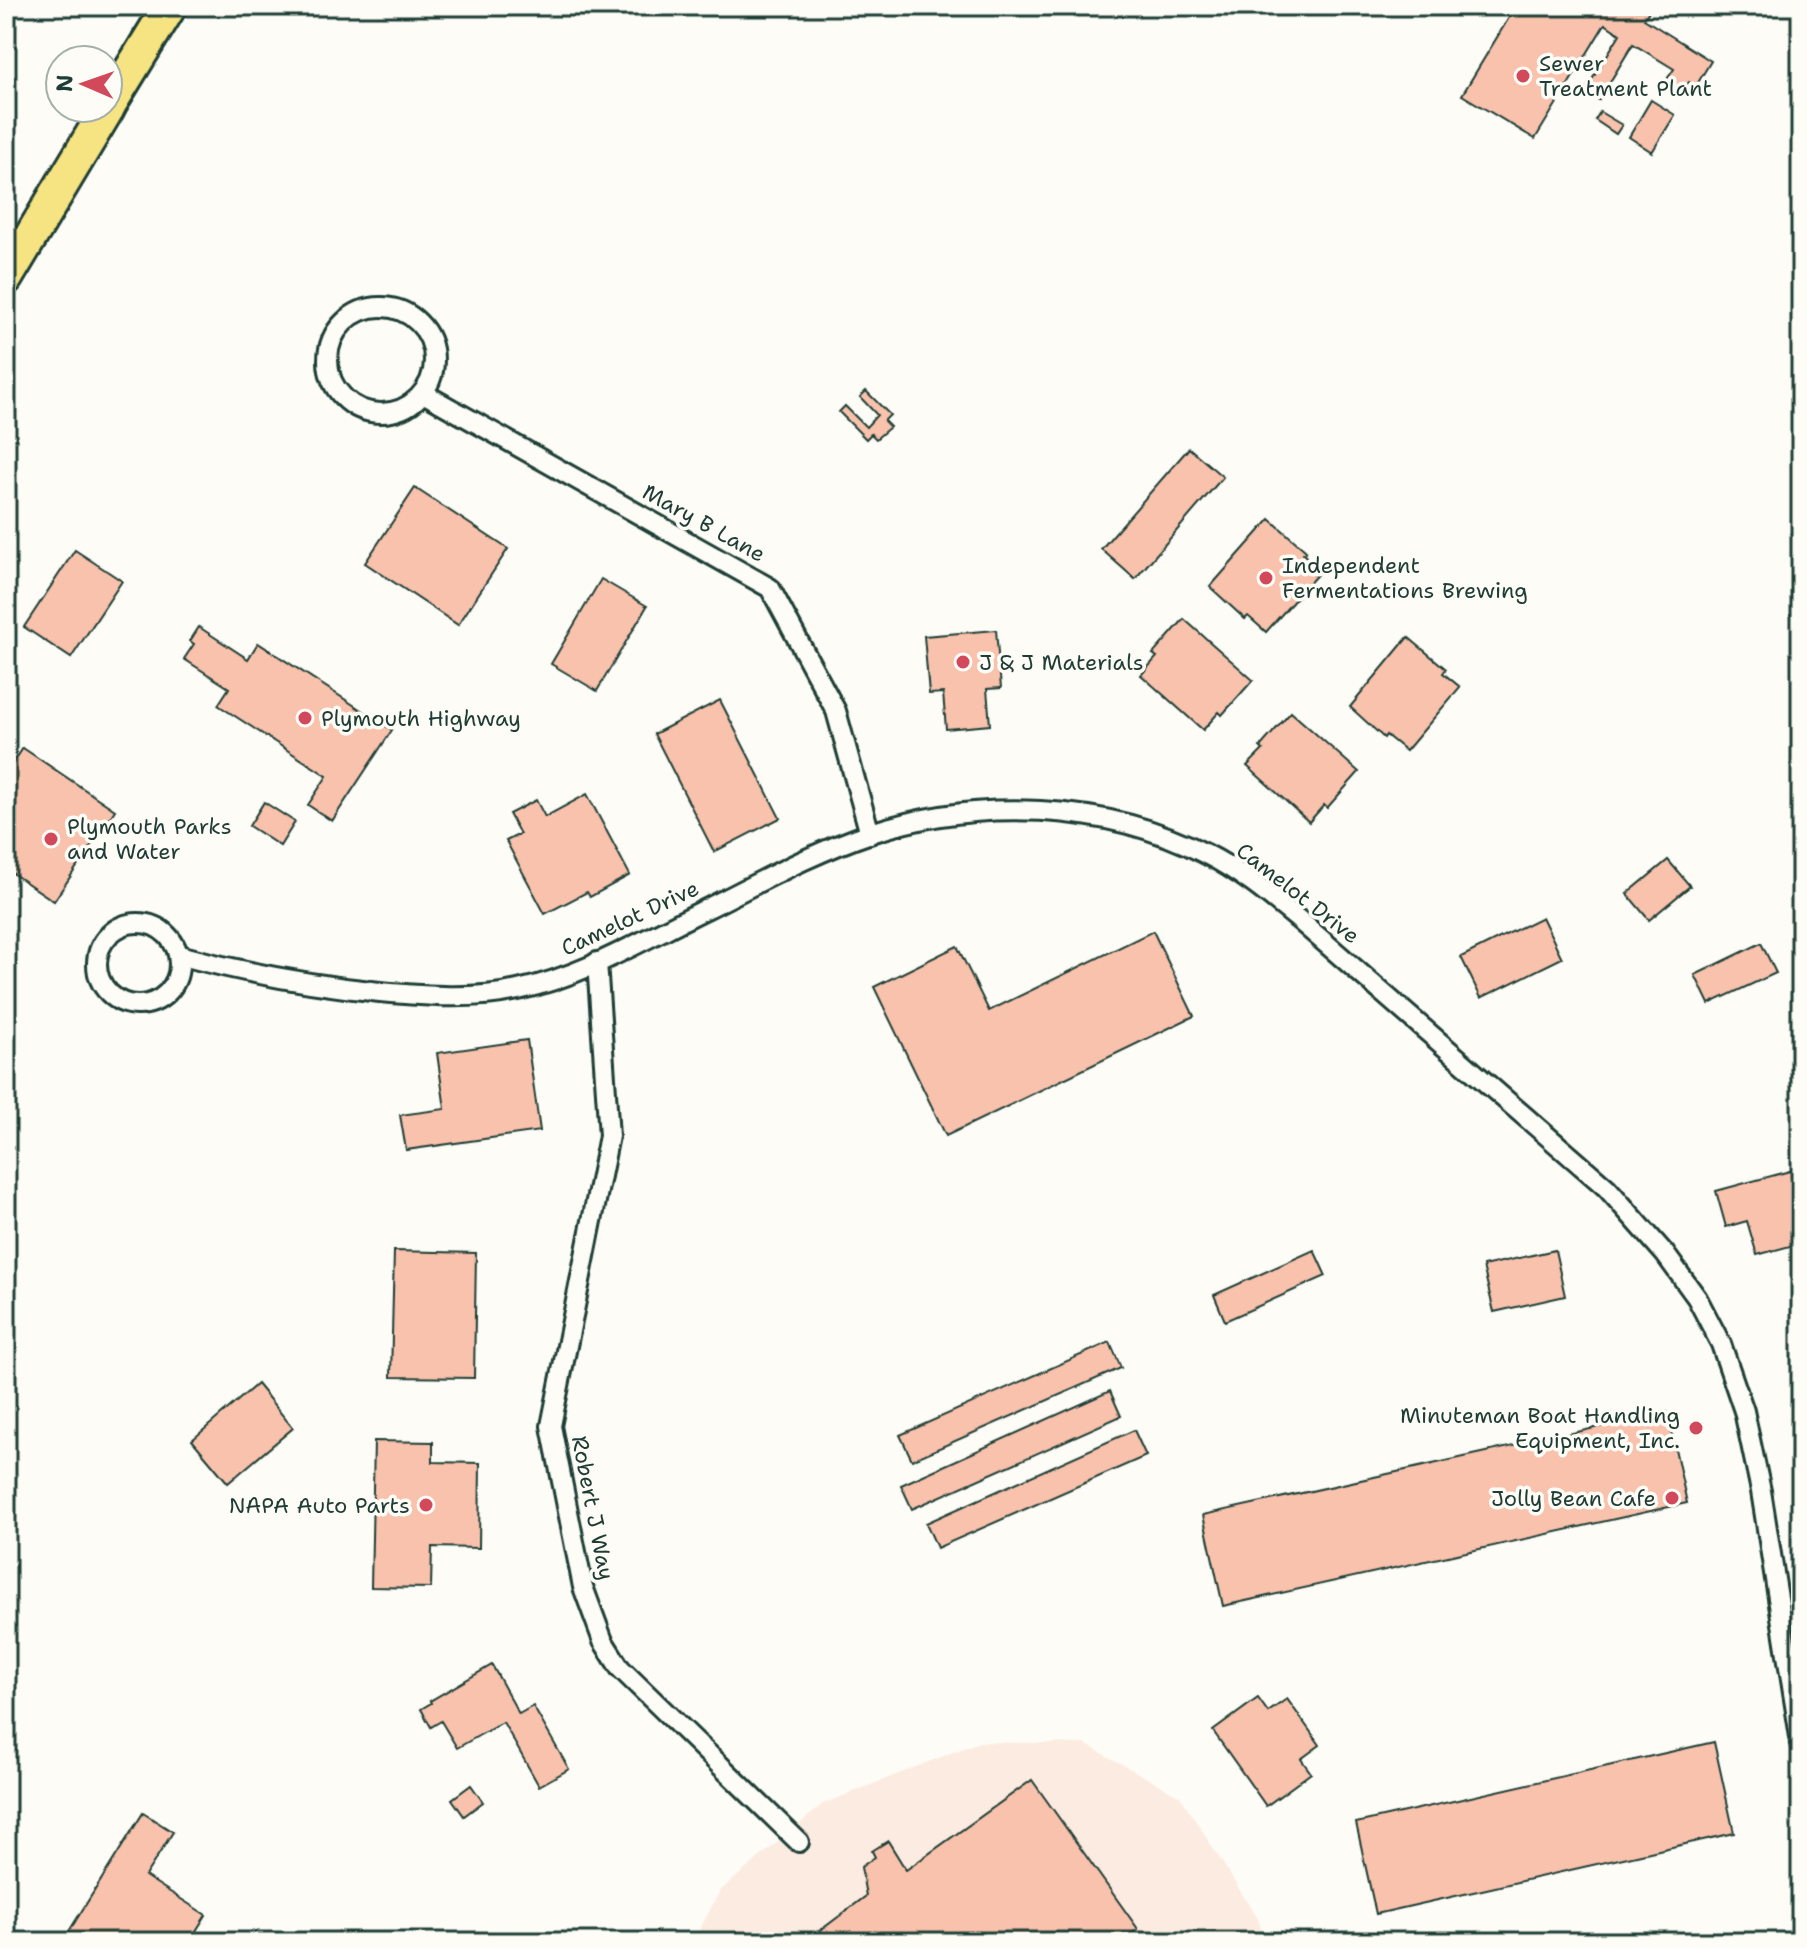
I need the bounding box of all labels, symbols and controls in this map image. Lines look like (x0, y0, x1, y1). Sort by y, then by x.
north arrow (44, 44, 124, 124)
place label: Sewer Treatment Plant (1539, 49, 1712, 103)
marker: Sewer Treatment Plant (1514, 67, 1532, 85)
text: N (50, 74, 79, 93)
street label: Mary B Lane (637, 477, 771, 569)
place label: Independent Fermentations Brewing (1282, 551, 1528, 605)
marker: Independent Fermentations Brewing (1257, 569, 1275, 587)
place label: J & J Materials (979, 648, 1144, 677)
marker: J & J Materials (954, 653, 972, 671)
place label: Plymouth Highway (321, 704, 521, 733)
marker: Plymouth Highway (296, 709, 314, 727)
place label: Plymouth Parks and Water (67, 812, 232, 866)
marker: Plymouth Parks and Water (42, 830, 60, 848)
street label: Camelot Drive (1231, 836, 1365, 950)
street label: Camelot Drive (557, 873, 703, 963)
place label: Minuteman Boat Handling Equipment, Inc. (1400, 1401, 1680, 1455)
marker: Minuteman Boat Handling Equipment, Inc. (1687, 1419, 1705, 1437)
street label: Robert J Way (565, 1433, 621, 1583)
place label: Jolly Bean Cafe (1491, 1484, 1656, 1513)
marker: Jolly Bean Cafe (1663, 1489, 1681, 1507)
place label: NAPA Auto Parts (229, 1491, 410, 1520)
marker: NAPA Auto Parts (417, 1496, 435, 1514)

